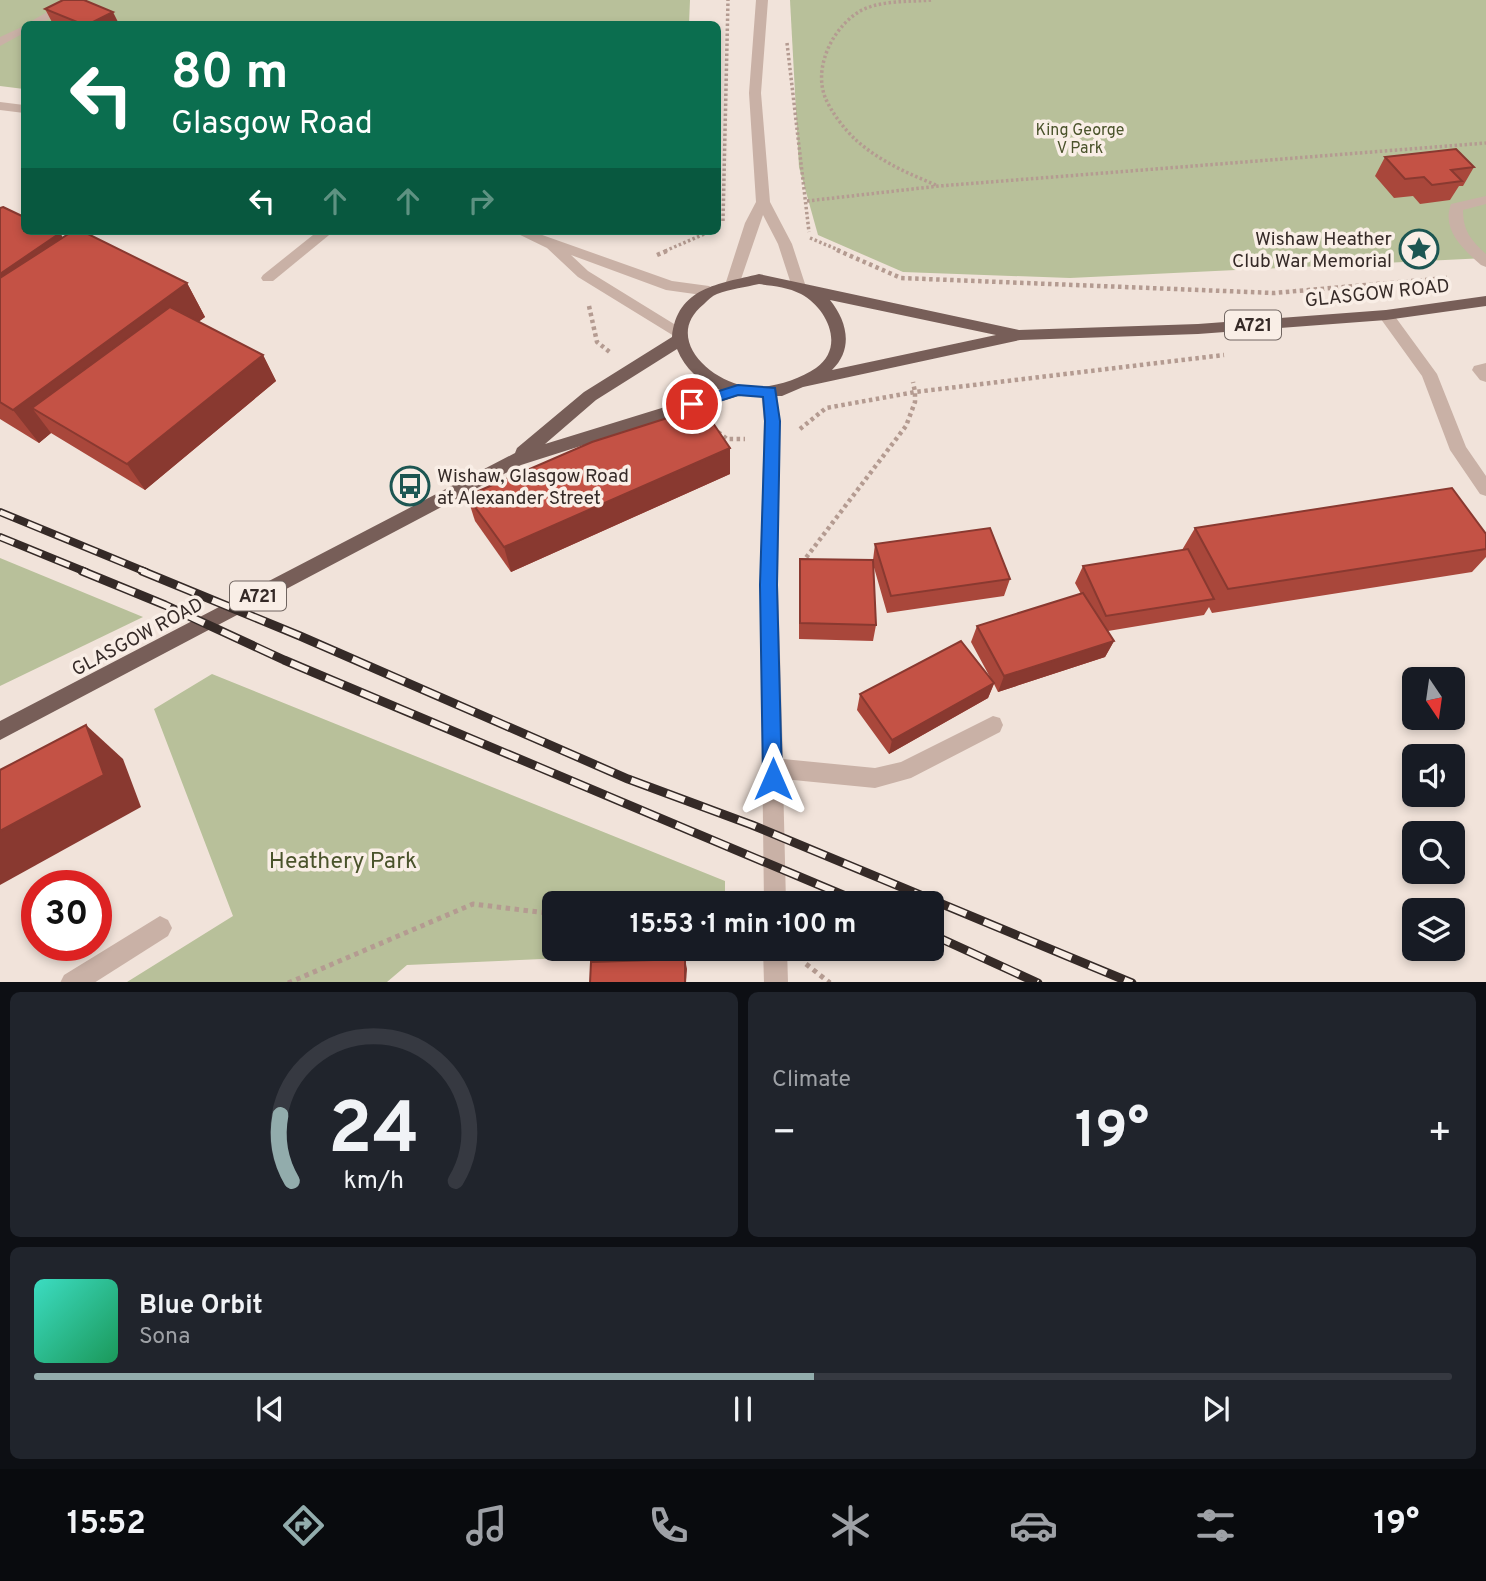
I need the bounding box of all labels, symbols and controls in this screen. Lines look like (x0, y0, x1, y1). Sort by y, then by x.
text: 80 m (171, 44, 288, 106)
icon: left (56, 49, 147, 140)
text: Glasgow Road (171, 105, 373, 145)
park label: King George V Park (1036, 121, 1124, 159)
icon: left (243, 182, 281, 220)
icon: ahead (316, 182, 354, 220)
icon: ahead (389, 182, 427, 220)
icon: right (462, 182, 500, 220)
place label: Wishaw Heather Club War Memorial (1232, 228, 1393, 274)
place icon: Wishaw Heather Club War Memorial (1398, 228, 1440, 270)
street label: GLASGOW ROAD (1304, 274, 1451, 314)
road number: A721 (1225, 310, 1281, 340)
pin (662, 374, 722, 434)
icon: arrive (673, 385, 711, 423)
bus stop icon: Wishaw, Glasgow Road at Alexander Street (389, 465, 431, 507)
place label: Wishaw, Glasgow Road at Alexander Street (437, 465, 629, 511)
road number: A721 (230, 582, 286, 610)
street label: GLASGOW ROAD (68, 593, 208, 683)
north arrow (1402, 667, 1465, 730)
map controls (1402, 667, 1465, 961)
position arrow (736, 742, 810, 816)
button: sound (1402, 744, 1465, 807)
button: search (1402, 821, 1465, 884)
park label: Heathery Park (269, 848, 417, 877)
speed limit sign: 30 (21, 870, 112, 961)
button: layers (1402, 898, 1465, 961)
text: 15:53 · 1 min · 100 m (630, 909, 856, 942)
text: Climate (772, 1066, 851, 1095)
text: 24 (328, 1087, 420, 1179)
text: 19° (1075, 1100, 1149, 1166)
text: − (772, 1110, 797, 1159)
text: + (1427, 1110, 1452, 1159)
text: km/h (344, 1165, 404, 1197)
text: Blue Orbit (139, 1290, 263, 1323)
text: Sona (139, 1323, 190, 1352)
icon: previous (251, 1390, 289, 1428)
icon: pause (724, 1390, 762, 1428)
icon: next (1197, 1390, 1235, 1428)
icon: directions (279, 1501, 328, 1550)
icon: music (462, 1501, 511, 1550)
icon: phone (644, 1501, 693, 1550)
icon: climate (826, 1501, 875, 1550)
icon: car (1009, 1501, 1058, 1550)
icon: filters (1191, 1501, 1240, 1550)
text: 15:52 (67, 1505, 146, 1545)
text: 19° (1373, 1505, 1419, 1545)

